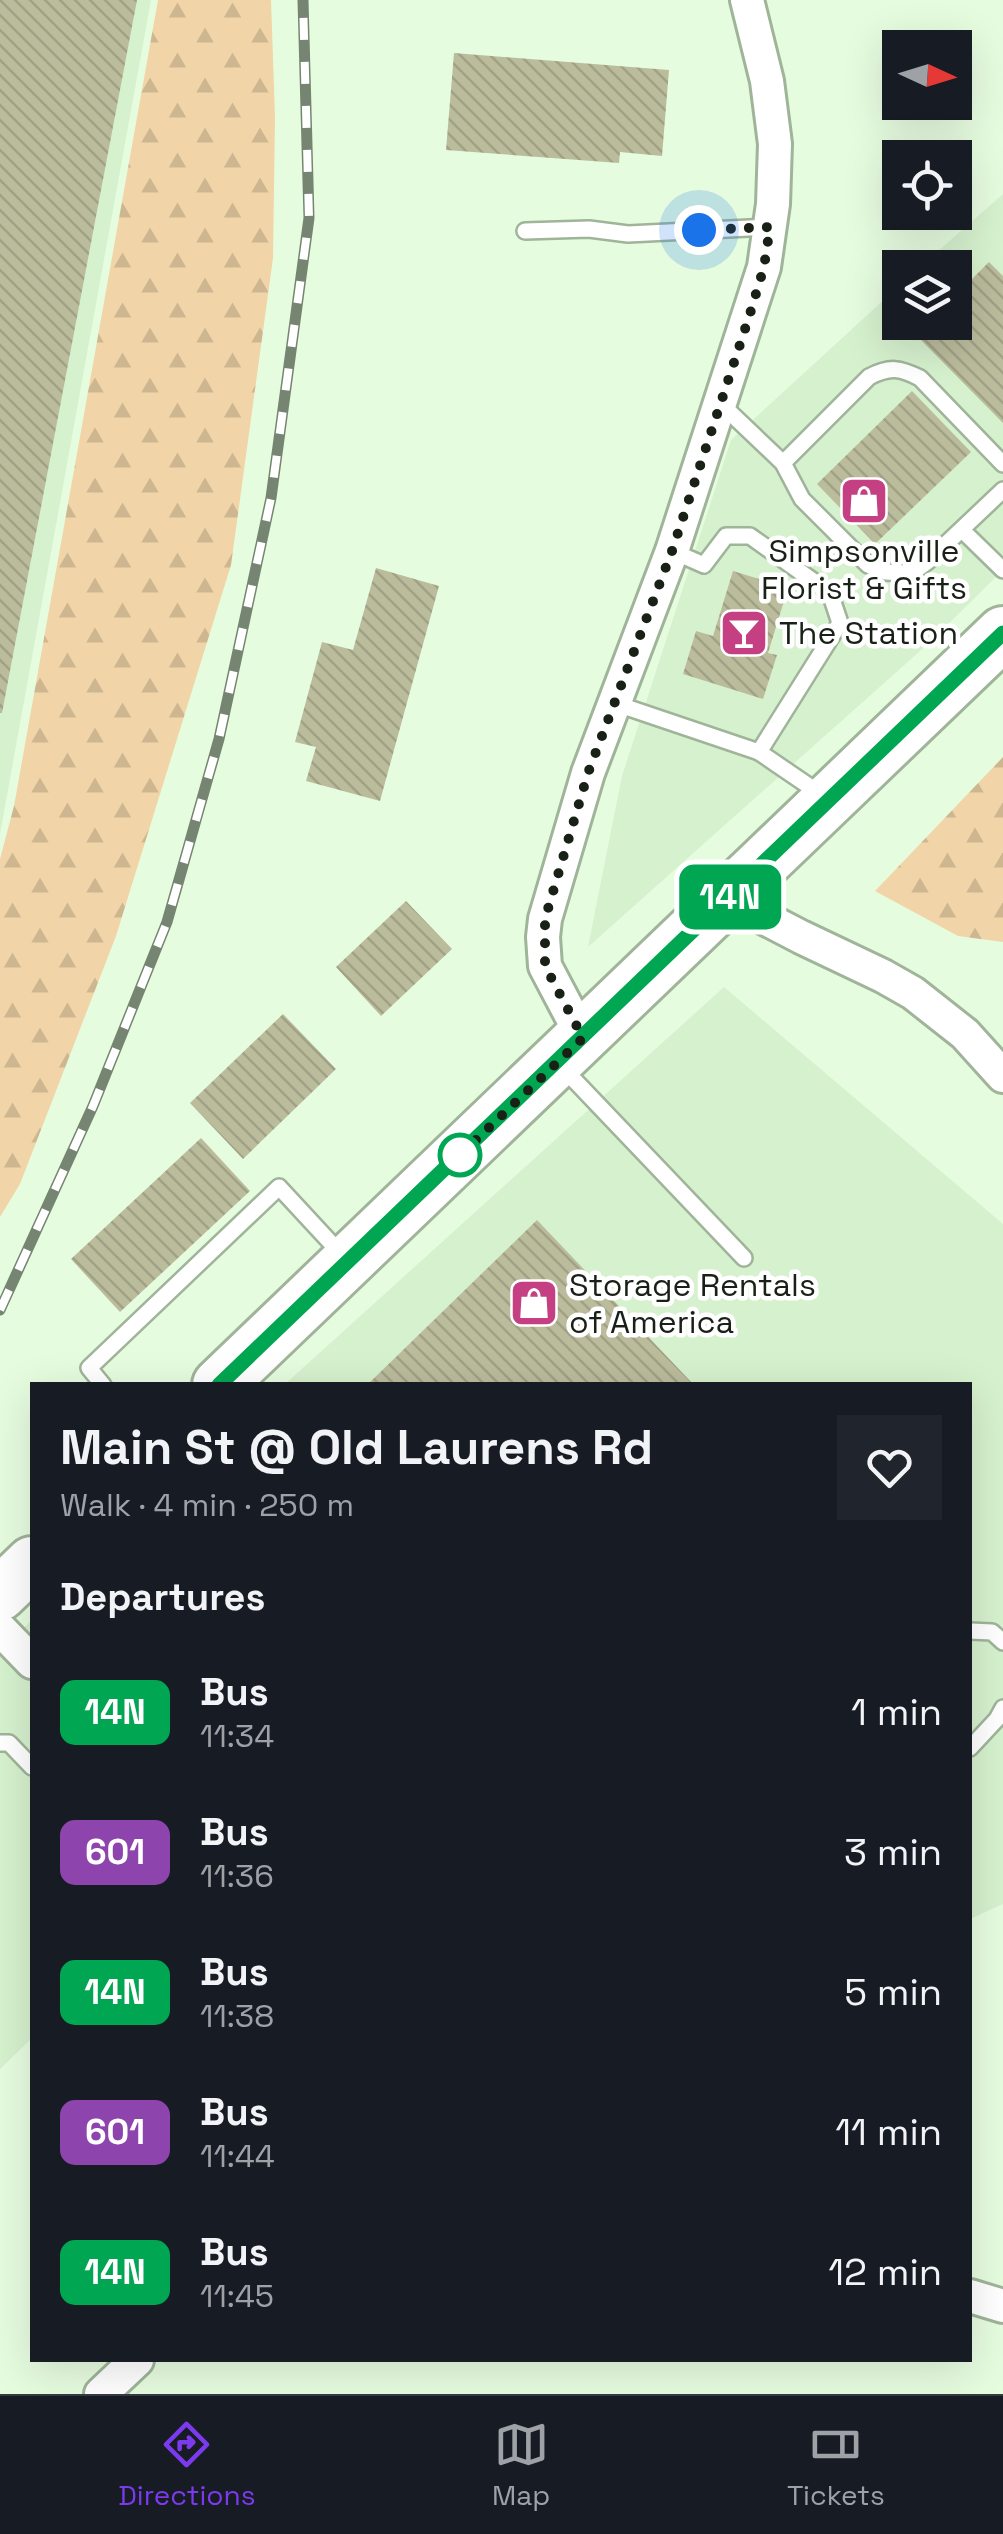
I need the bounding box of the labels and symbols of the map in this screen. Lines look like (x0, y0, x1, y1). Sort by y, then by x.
north arrow (882, 30, 972, 120)
your location (674, 205, 724, 255)
shop icon: Simpsonville Florist & Gifts (838, 475, 890, 527)
place label: Simpsonville Florist & Gifts (761, 531, 967, 608)
bar icon: The Station (718, 607, 770, 659)
place label: The Station (779, 613, 958, 653)
line badge: 14N (672, 864, 788, 930)
unlabelled marker (439, 1134, 481, 1176)
place label: Storage Rentals of America (569, 1265, 816, 1342)
shop icon: Storage Rentals of America (508, 1277, 560, 1329)

